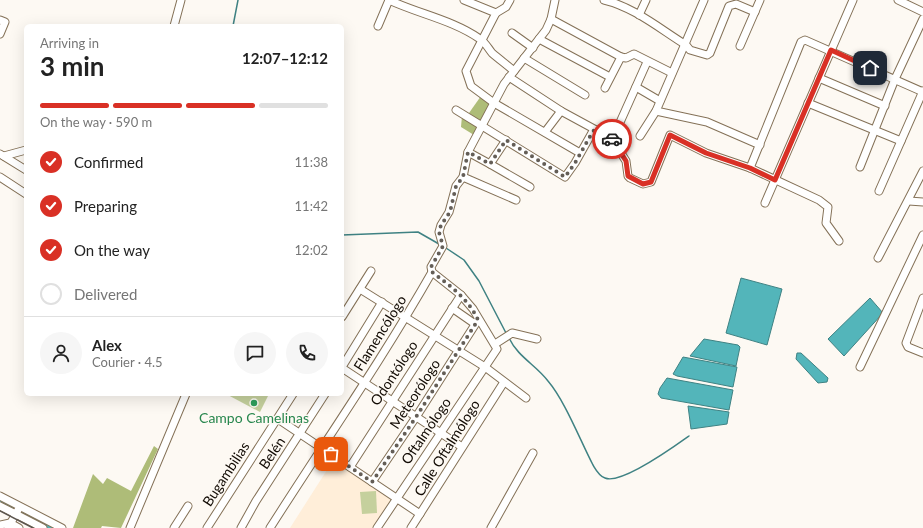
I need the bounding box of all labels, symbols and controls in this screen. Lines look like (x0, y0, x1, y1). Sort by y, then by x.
text: Arriving in (40, 35, 99, 51)
text: 12:07–12:12 (242, 49, 328, 67)
text: 3 min (40, 50, 104, 82)
pin (853, 51, 887, 85)
icon: home (859, 57, 881, 79)
text: On the way · 590 m (40, 114, 152, 130)
courier (592, 119, 632, 159)
icon: car (601, 128, 623, 150)
icon: check (40, 151, 62, 173)
text: Confirmed (74, 153, 143, 171)
text: 11:38 (295, 154, 328, 170)
icon: check (40, 195, 62, 217)
text: Preparing (74, 197, 137, 215)
text: 11:42 (295, 198, 328, 214)
icon: check (40, 239, 62, 261)
text: On the way (74, 241, 150, 259)
text: 12:02 (295, 242, 328, 258)
text: Delivered (74, 285, 137, 303)
street label: Flamencólogo (350, 292, 409, 374)
button: person (40, 332, 82, 374)
button: chat (234, 332, 276, 374)
button: phone (286, 332, 328, 374)
text: Alex (92, 336, 122, 354)
street label: Odontólogo (366, 337, 421, 408)
text: Courier · 4.5 (92, 354, 163, 370)
street label: Meteorólogo (386, 356, 443, 432)
street label: Oftalmólogo (397, 394, 454, 467)
street label: Calle Oftalmólogo (410, 396, 483, 499)
marker: Campo Camelinas (249, 398, 259, 408)
place label: Campo Camelinas (199, 409, 309, 426)
street label: Belén (255, 434, 288, 472)
pin (314, 437, 348, 471)
street label: Bugambilias (198, 438, 253, 509)
icon: bag (320, 443, 342, 465)

